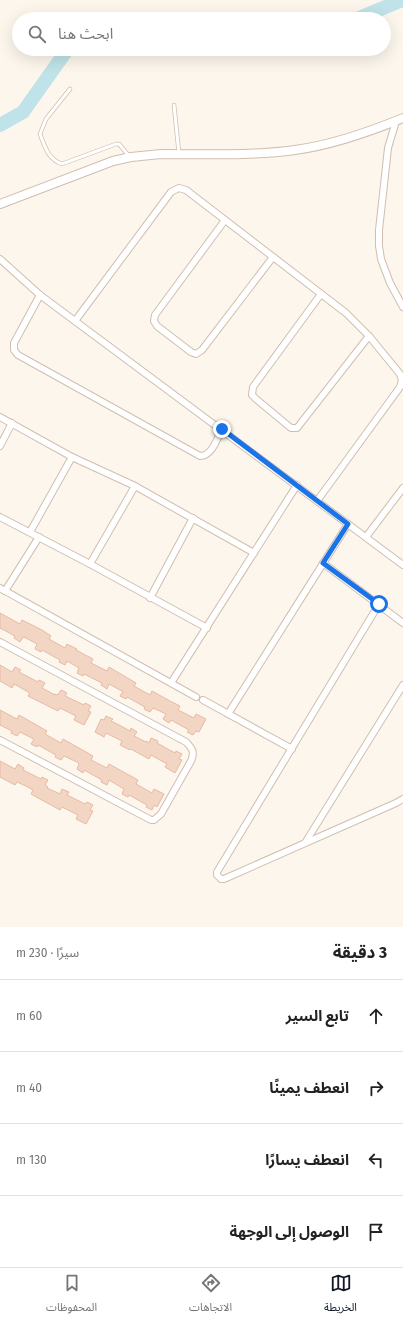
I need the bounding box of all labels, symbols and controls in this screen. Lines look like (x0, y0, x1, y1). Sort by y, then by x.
search box (12, 12, 391, 56)
icon: search (26, 23, 48, 45)
text: ابحث هنا (58, 25, 113, 43)
route end (213, 420, 231, 438)
route start (370, 595, 388, 613)
text: 3 دقيقة (333, 942, 387, 963)
text: سيرًا · 230 m (16, 945, 79, 960)
icon: ahead (365, 1005, 387, 1027)
text: تابع السير (286, 1007, 349, 1025)
text: 60 m (16, 1008, 42, 1023)
icon: right (365, 1077, 387, 1099)
text: انعطف يمينًا (269, 1079, 349, 1097)
text: 40 m (16, 1080, 42, 1095)
icon: left (365, 1149, 387, 1171)
text: انعطف يسارًا (265, 1151, 349, 1169)
text: 130 m (16, 1152, 47, 1167)
icon: arrive (365, 1221, 387, 1243)
text: الوصول إلى الوجهة (229, 1223, 349, 1241)
tab: المحفوظات (46, 1272, 97, 1319)
tab: الاتجاهات (189, 1272, 232, 1319)
tab: الخريطة (324, 1272, 357, 1319)

